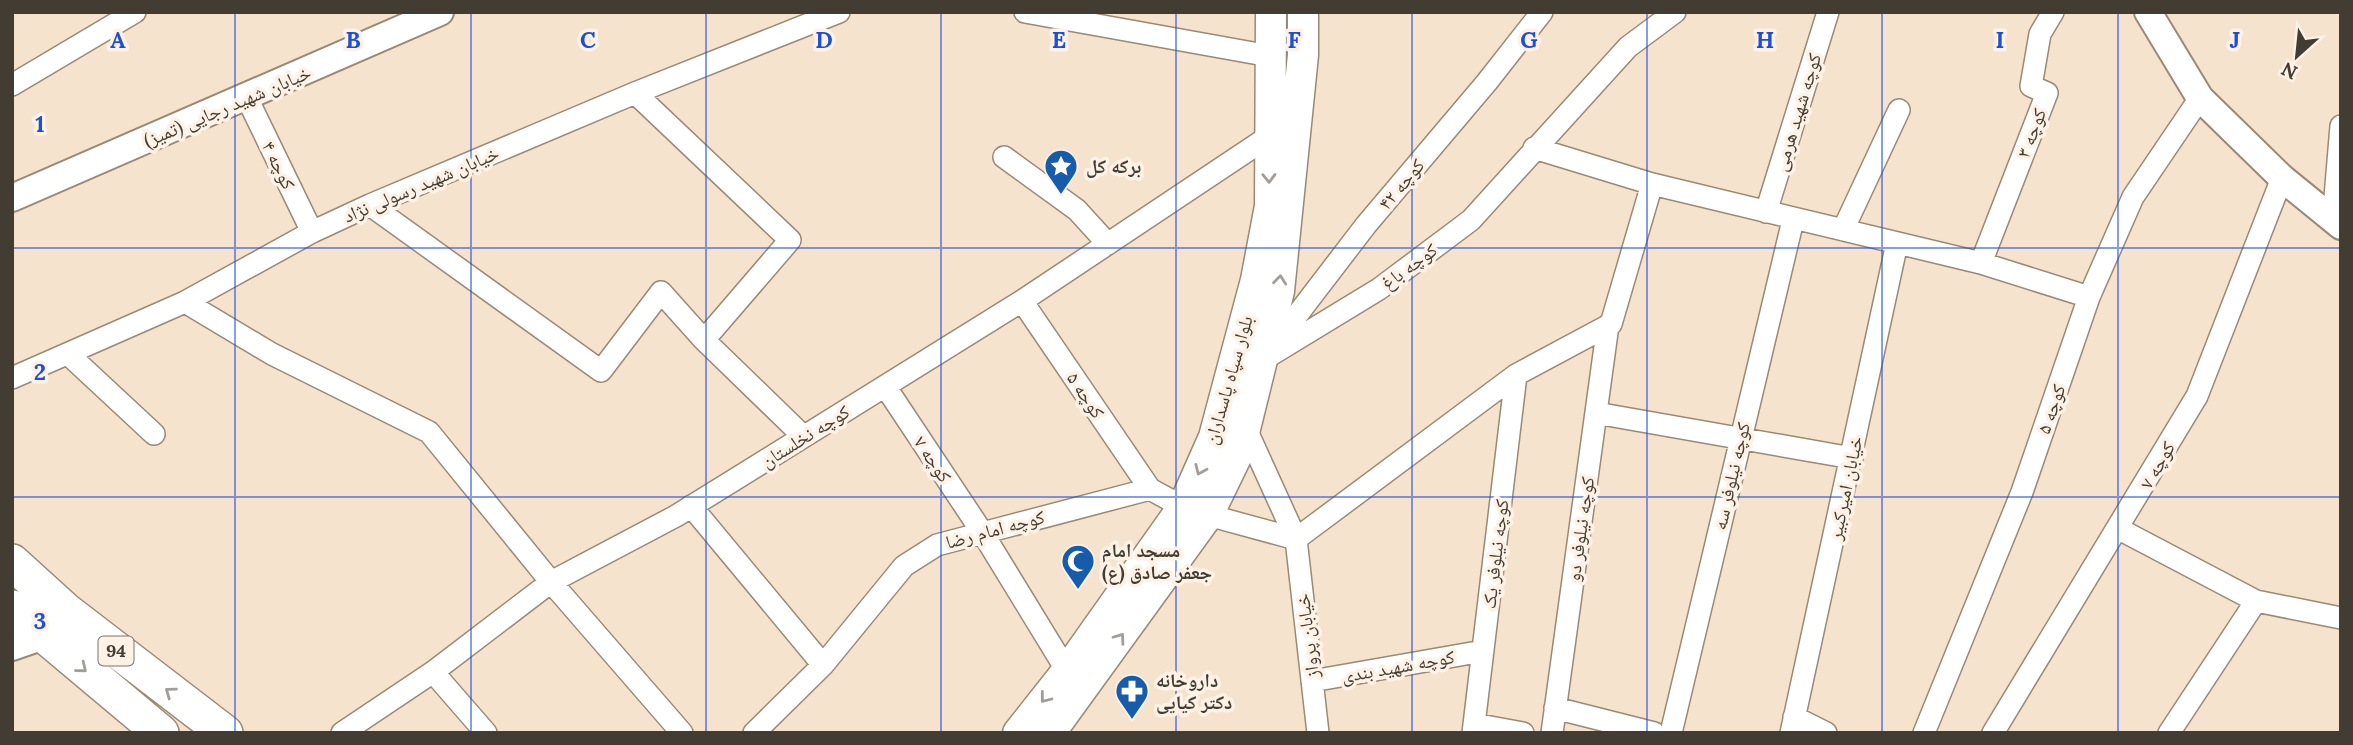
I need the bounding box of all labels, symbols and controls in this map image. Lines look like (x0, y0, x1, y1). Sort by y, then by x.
north arrow (2262, 21, 2332, 91)
text: A (110, 25, 126, 54)
text: B (345, 25, 361, 54)
text: C (580, 25, 596, 54)
text: D (815, 25, 833, 54)
text: E (1052, 25, 1066, 54)
text: F (1287, 25, 1301, 54)
text: G (1520, 25, 1538, 54)
text: H (1756, 25, 1774, 54)
text: I (1996, 25, 2004, 54)
text: J (2230, 25, 2240, 54)
street label: کوچه شهید هرمی (1768, 50, 1826, 174)
text: N (2277, 57, 2301, 85)
street label: خیابان شهید رجایی (تمیز) (140, 60, 315, 153)
street label: کوچه ۳ (2011, 105, 2051, 161)
text: 1 (35, 109, 45, 138)
street label: کوچه ۴ (257, 137, 301, 193)
street label: خیابان شهید رسولی نژاد (340, 140, 502, 228)
place icon: برکه کل (1042, 147, 1080, 196)
street label: کوچه ۴۲ (1373, 153, 1429, 215)
place label: برکه کل (1086, 154, 1141, 178)
one-way arrow (1261, 174, 1277, 184)
street label: کوچه باغ (1376, 237, 1442, 295)
one-way arrow (1273, 274, 1288, 286)
street label: بلوار سپاه پاسداران (1198, 313, 1258, 447)
text: 2 (34, 357, 46, 386)
street label: کوچه ۵ (1062, 367, 1110, 423)
street label: کوچه ۵ (2031, 381, 2071, 437)
street label: کوچه نخلستان (756, 399, 854, 473)
street label: کوچه نیلوفر سه (1707, 420, 1755, 532)
street label: کوچه ۷ (909, 431, 957, 487)
street label: خیابان امیرکبیر (1822, 434, 1868, 543)
street label: کوچه ۷ (2134, 437, 2180, 493)
one-way arrow (1194, 462, 1208, 475)
street label: کوچه نیلوفر دو (1561, 475, 1599, 583)
street label: کوچه نیلوفر یک (1476, 498, 1514, 610)
street label: کوچه امام رضا (943, 504, 1048, 556)
place label: مسجد امام جعفر صادق (ع) (1102, 538, 1212, 585)
mosque icon: مسجد امام جعفر صادق (ع) (1059, 542, 1097, 591)
street label: خیابان پرواز (1290, 592, 1324, 681)
text: 3 (34, 606, 46, 635)
one-way arrow (1112, 633, 1124, 646)
road number: 94 (99, 636, 134, 666)
street label: کوچه شهید بندی (1340, 644, 1457, 688)
one-way arrow (74, 660, 87, 672)
place label: داروخانه دکتر کیایی (1156, 668, 1232, 714)
pharmacy icon: داروخانه دکتر کیایی (1113, 672, 1151, 721)
one-way arrow (165, 688, 178, 701)
one-way arrow (1041, 690, 1054, 702)

